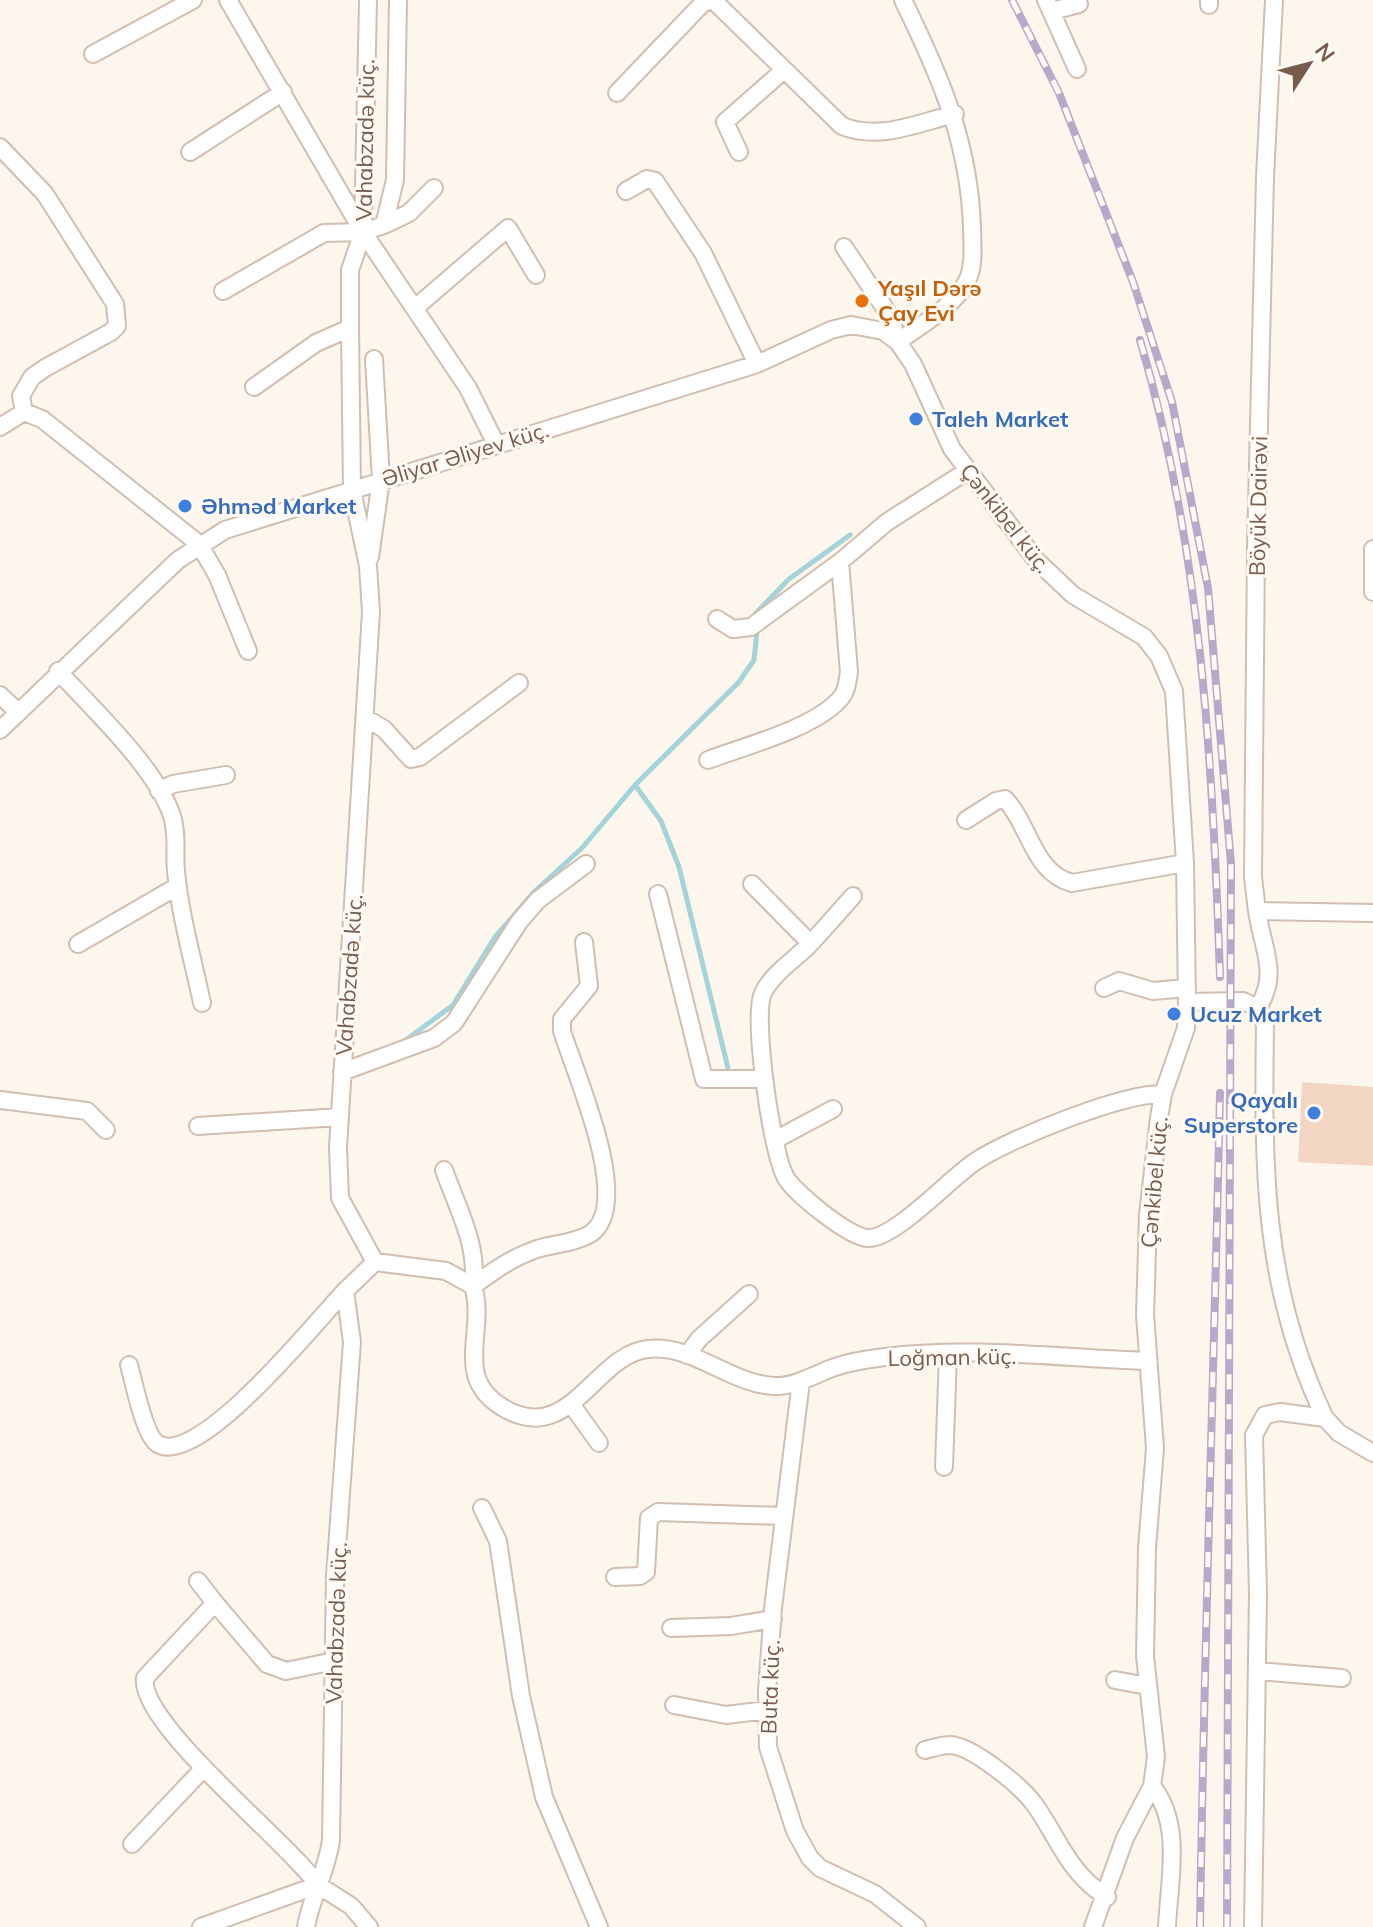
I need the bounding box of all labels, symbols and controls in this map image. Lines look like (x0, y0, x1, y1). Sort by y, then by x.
north arrow (1269, 24, 1349, 104)
text: N (1309, 37, 1341, 67)
street label: Vahabzadə küç. (350, 59, 380, 221)
place label: Yaşıl Dərə Çay Evi (877, 274, 982, 327)
marker: Yaşıl Dərə Çay Evi (853, 292, 871, 310)
place label: Taleh Market (932, 405, 1068, 433)
marker: Taleh Market (907, 410, 925, 428)
street label: Əliyar Əliyev küç. (378, 415, 552, 493)
street label: Böyük Dairəvi (1243, 436, 1273, 576)
street label: Çənkibel küç. (954, 457, 1058, 579)
place label: Əhməd Market (201, 492, 356, 520)
marker: Əhməd Market (176, 497, 194, 515)
street label: Vahabzadə küç. (329, 893, 369, 1057)
place label: Ucuz Market (1190, 1000, 1322, 1028)
marker: Ucuz Market (1165, 1005, 1183, 1023)
place label: Qayalı Superstore (1184, 1086, 1298, 1139)
marker: Qayalı Superstore (1305, 1104, 1323, 1122)
street label: Çənkibel küç. (1134, 1115, 1174, 1249)
street label: Loğman küç. (887, 1342, 1017, 1372)
street label: Vahabzadə küç. (319, 1542, 353, 1704)
street label: Buta küç. (754, 1639, 786, 1735)

